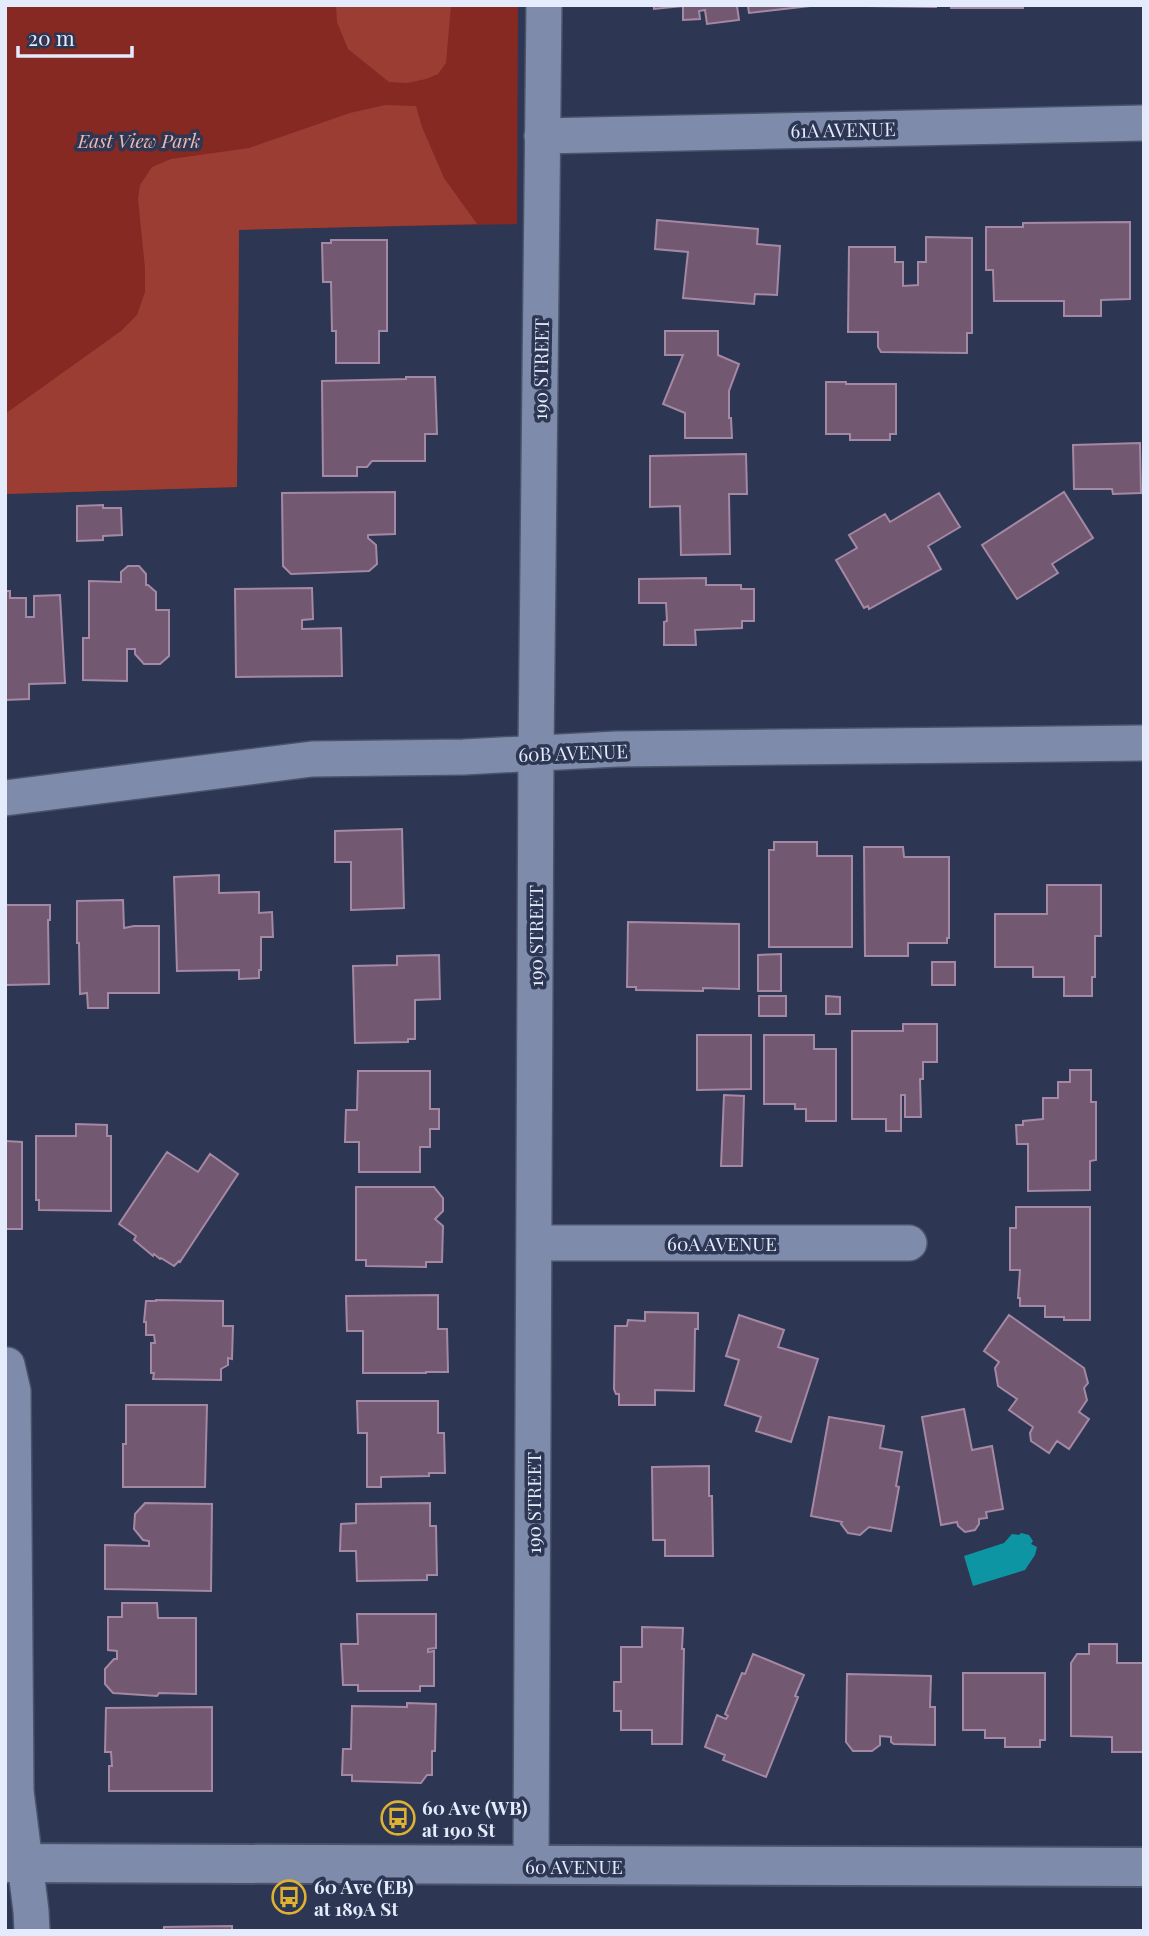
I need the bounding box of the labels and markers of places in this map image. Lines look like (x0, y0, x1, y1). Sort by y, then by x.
place label: 60 Ave (WB) at 190 St (422, 1794, 528, 1842)
bus stop icon: 60 Ave (WB) at 190 St (379, 1799, 417, 1837)
place label: 60 Ave (EB) at 189A St (314, 1873, 413, 1921)
bus stop icon: 60 Ave (EB) at 189A St (270, 1878, 308, 1916)

